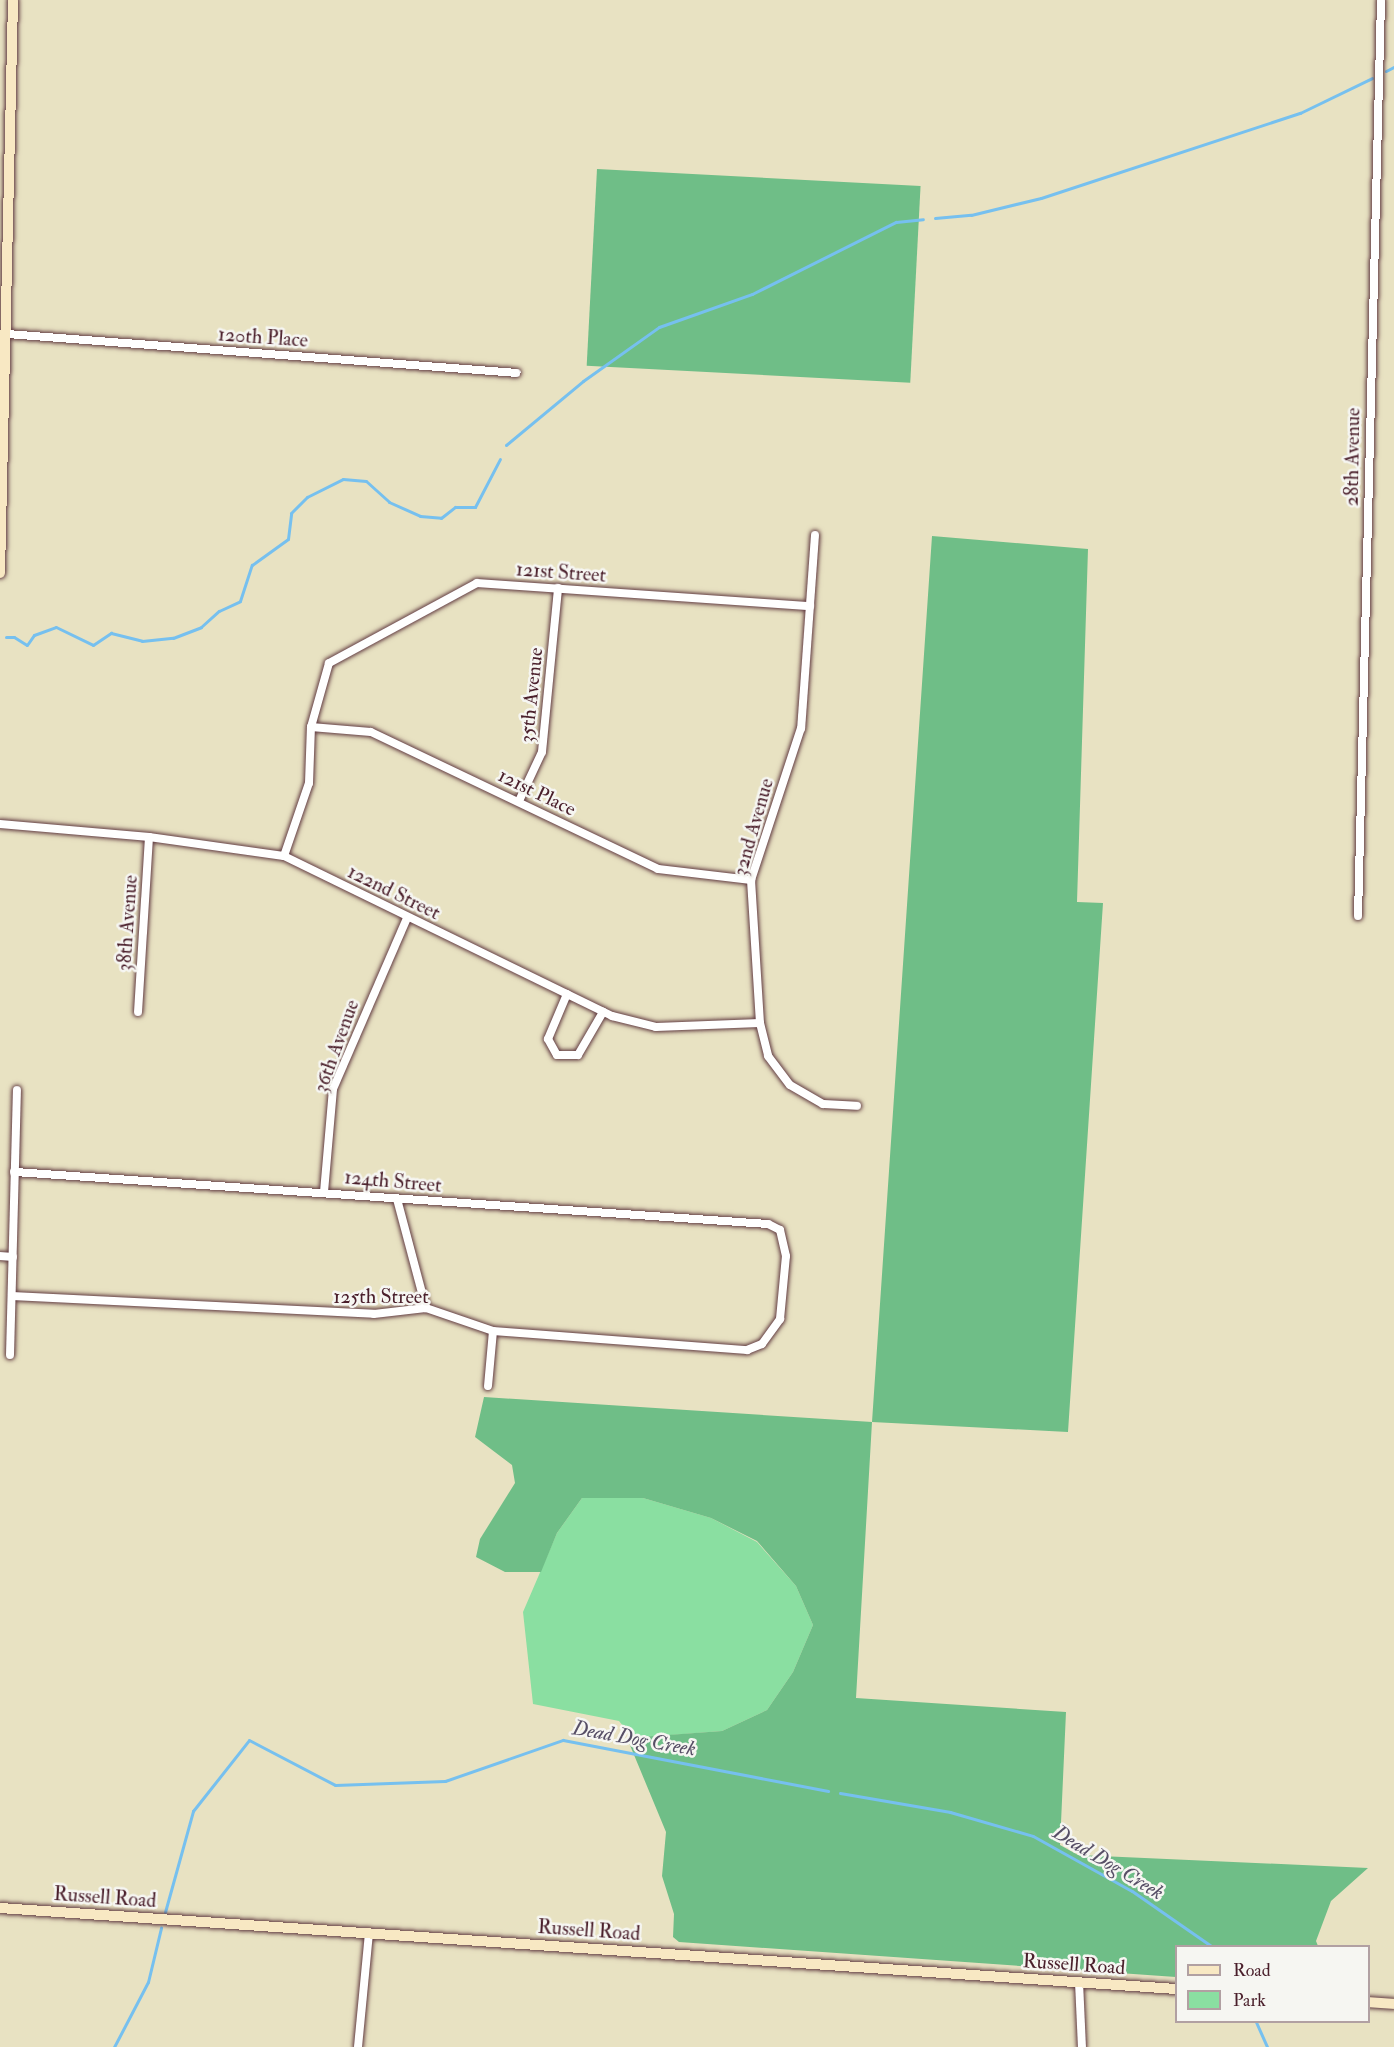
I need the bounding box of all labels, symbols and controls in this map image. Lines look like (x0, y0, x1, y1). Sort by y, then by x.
street label: 120th Place (217, 322, 309, 352)
street label: 28th Avenue (1339, 407, 1365, 507)
street label: 121st Street (515, 557, 607, 587)
street label: 35th Avenue (514, 646, 548, 744)
street label: 121st Place (494, 763, 580, 821)
street label: 32nd Avenue (728, 776, 778, 878)
street label: 122nd Street (344, 859, 444, 925)
street label: 38th Avenue (112, 874, 142, 972)
street label: 36th Avenue (308, 996, 364, 1096)
street label: 124th Street (343, 1165, 443, 1197)
street label: 125th Street (333, 1284, 429, 1308)
water label: Dead Dog Creek (570, 1716, 698, 1762)
water label: Dead Dog Creek (1048, 1820, 1168, 1906)
street label: Russell Road (53, 1881, 157, 1913)
street label: Russell Road (537, 1914, 641, 1946)
legend (1175, 1945, 1370, 2023)
street label: Russell Road (1022, 1948, 1126, 1980)
text: Road (1233, 1959, 1271, 1982)
text: Park (1233, 1989, 1266, 2012)

